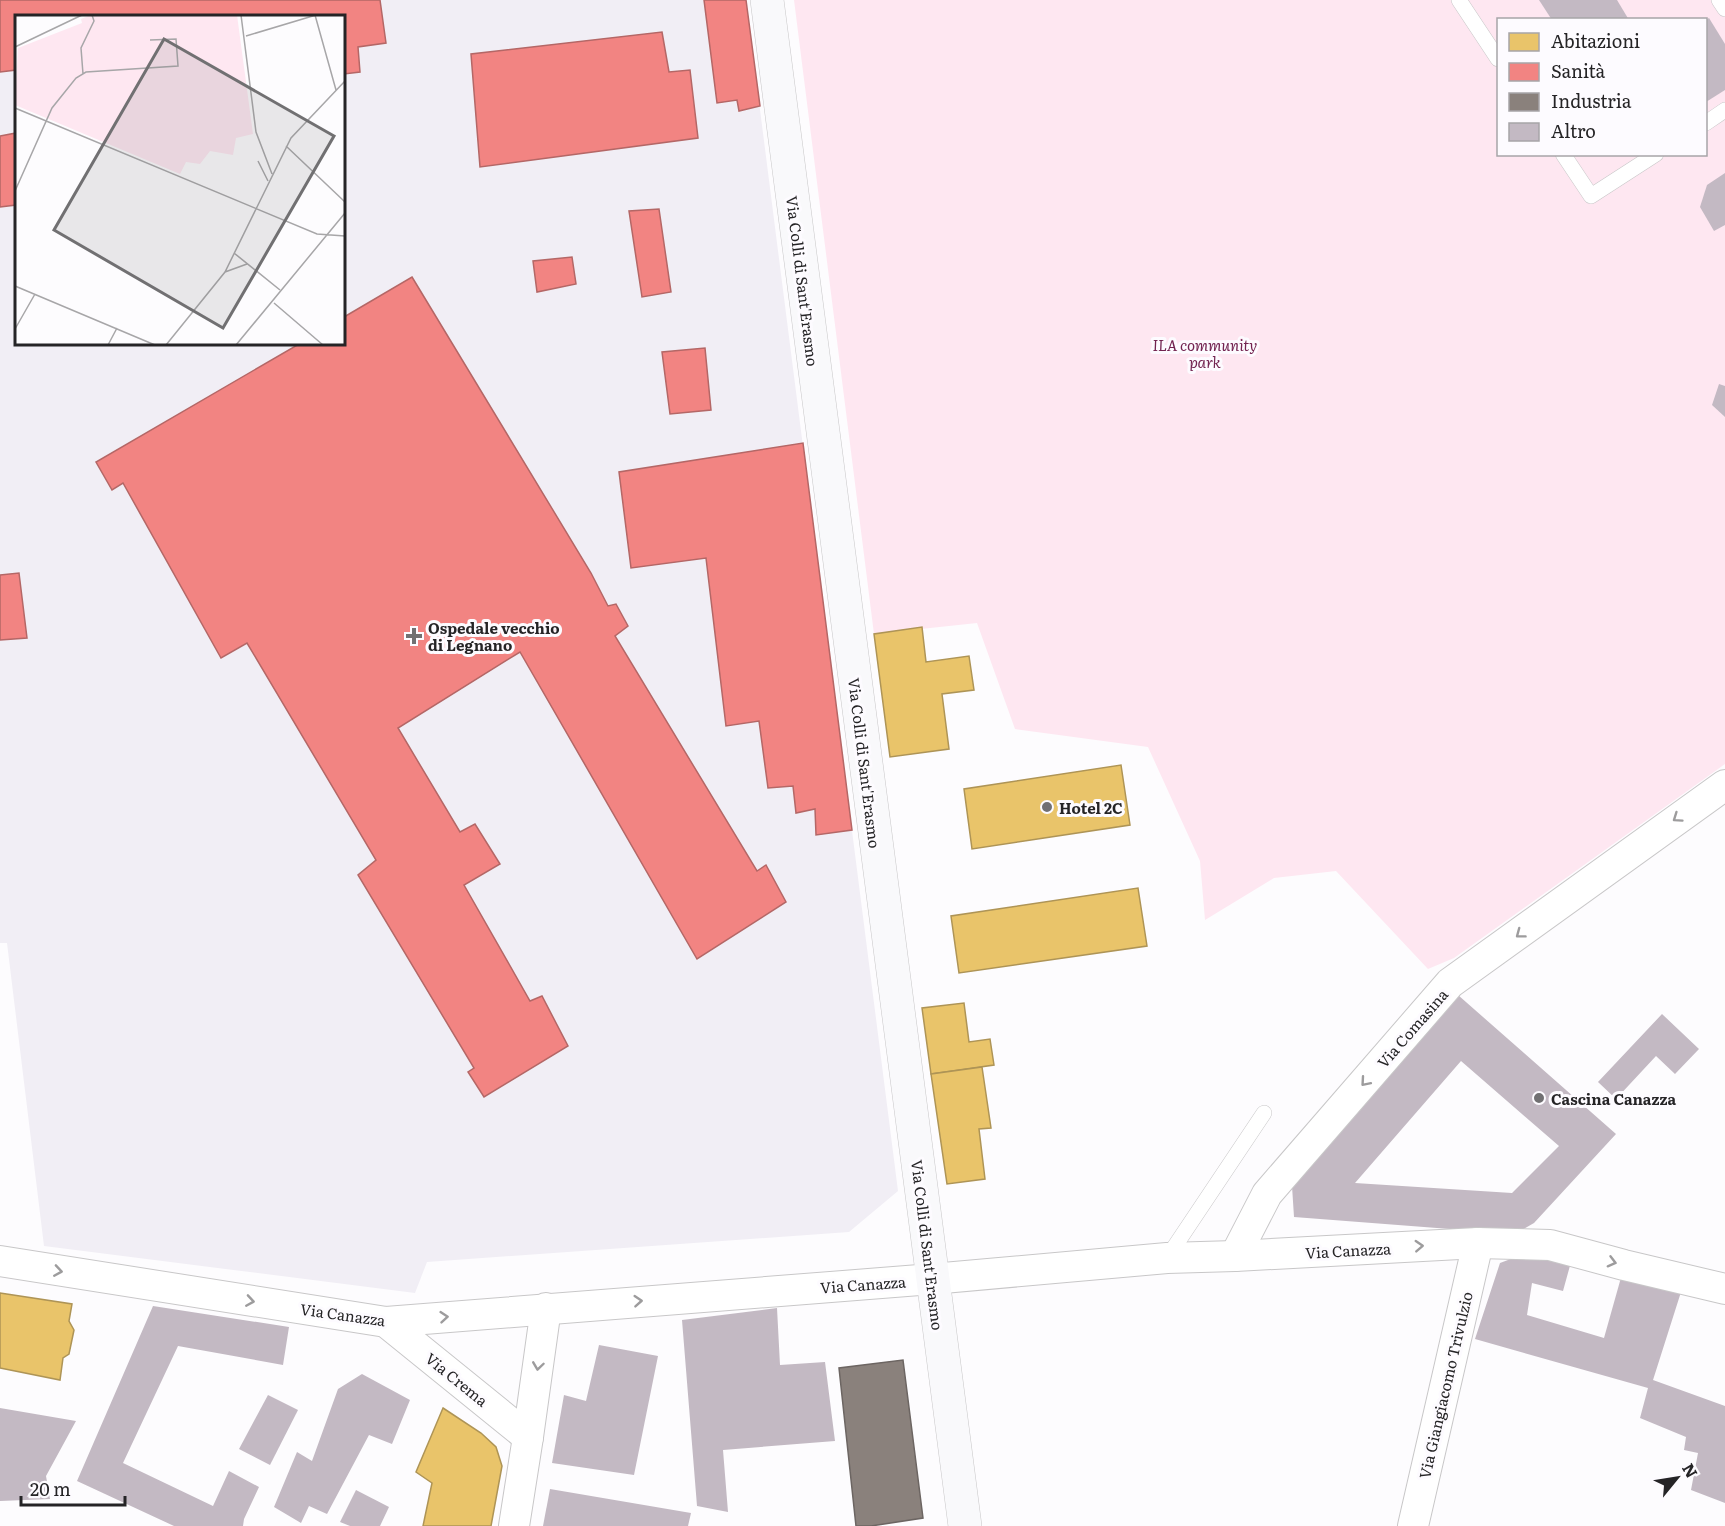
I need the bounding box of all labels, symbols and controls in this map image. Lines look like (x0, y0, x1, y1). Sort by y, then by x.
inset map (15, 15, 345, 345)
legend (1497, 18, 1707, 156)
text: Abitazioni (1551, 27, 1640, 54)
text: Sanità (1551, 57, 1606, 84)
text: Industria (1551, 87, 1632, 114)
text: Altro (1551, 117, 1596, 144)
street label: Via Colli di Sant'Erasmo (781, 194, 825, 368)
park label: ILA community park (1153, 333, 1257, 373)
place label: Ospedale vecchio di Legnano (428, 616, 560, 656)
marker: Ospedale vecchio di Legnano (405, 627, 423, 645)
street label: Via Colli di Sant'Erasmo (843, 676, 887, 850)
place label: Hotel 2C (1059, 796, 1123, 819)
marker: Hotel 2C (1040, 800, 1054, 814)
one-way arrow (1673, 811, 1684, 822)
one-way arrow (1516, 927, 1527, 938)
street label: Via Comasina (1371, 983, 1454, 1073)
one-way arrow (1361, 1075, 1372, 1086)
place label: Cascina Canazza (1551, 1087, 1677, 1110)
marker: Cascina Canazza (1532, 1091, 1546, 1105)
street label: Via Colli di Sant'Erasmo (906, 1158, 950, 1332)
street label: Via Canazza (1305, 1236, 1392, 1264)
one-way arrow (1415, 1240, 1424, 1253)
one-way arrow (1606, 1255, 1617, 1267)
one-way arrow (53, 1264, 62, 1276)
street label: Via Canazza (819, 1269, 908, 1298)
street label: Via Giangiacomo Trivulzio (1412, 1289, 1478, 1481)
one-way arrow (246, 1294, 255, 1306)
one-way arrow (633, 1295, 643, 1308)
street label: Via Canazza (299, 1297, 388, 1331)
one-way arrow (439, 1311, 448, 1324)
street label: Via Crema (421, 1347, 494, 1412)
one-way arrow (532, 1362, 545, 1371)
north arrow (1647, 1448, 1707, 1508)
text: N (1677, 1458, 1705, 1482)
scale bar (21, 1469, 124, 1507)
text: 20 m (30, 1475, 71, 1502)

